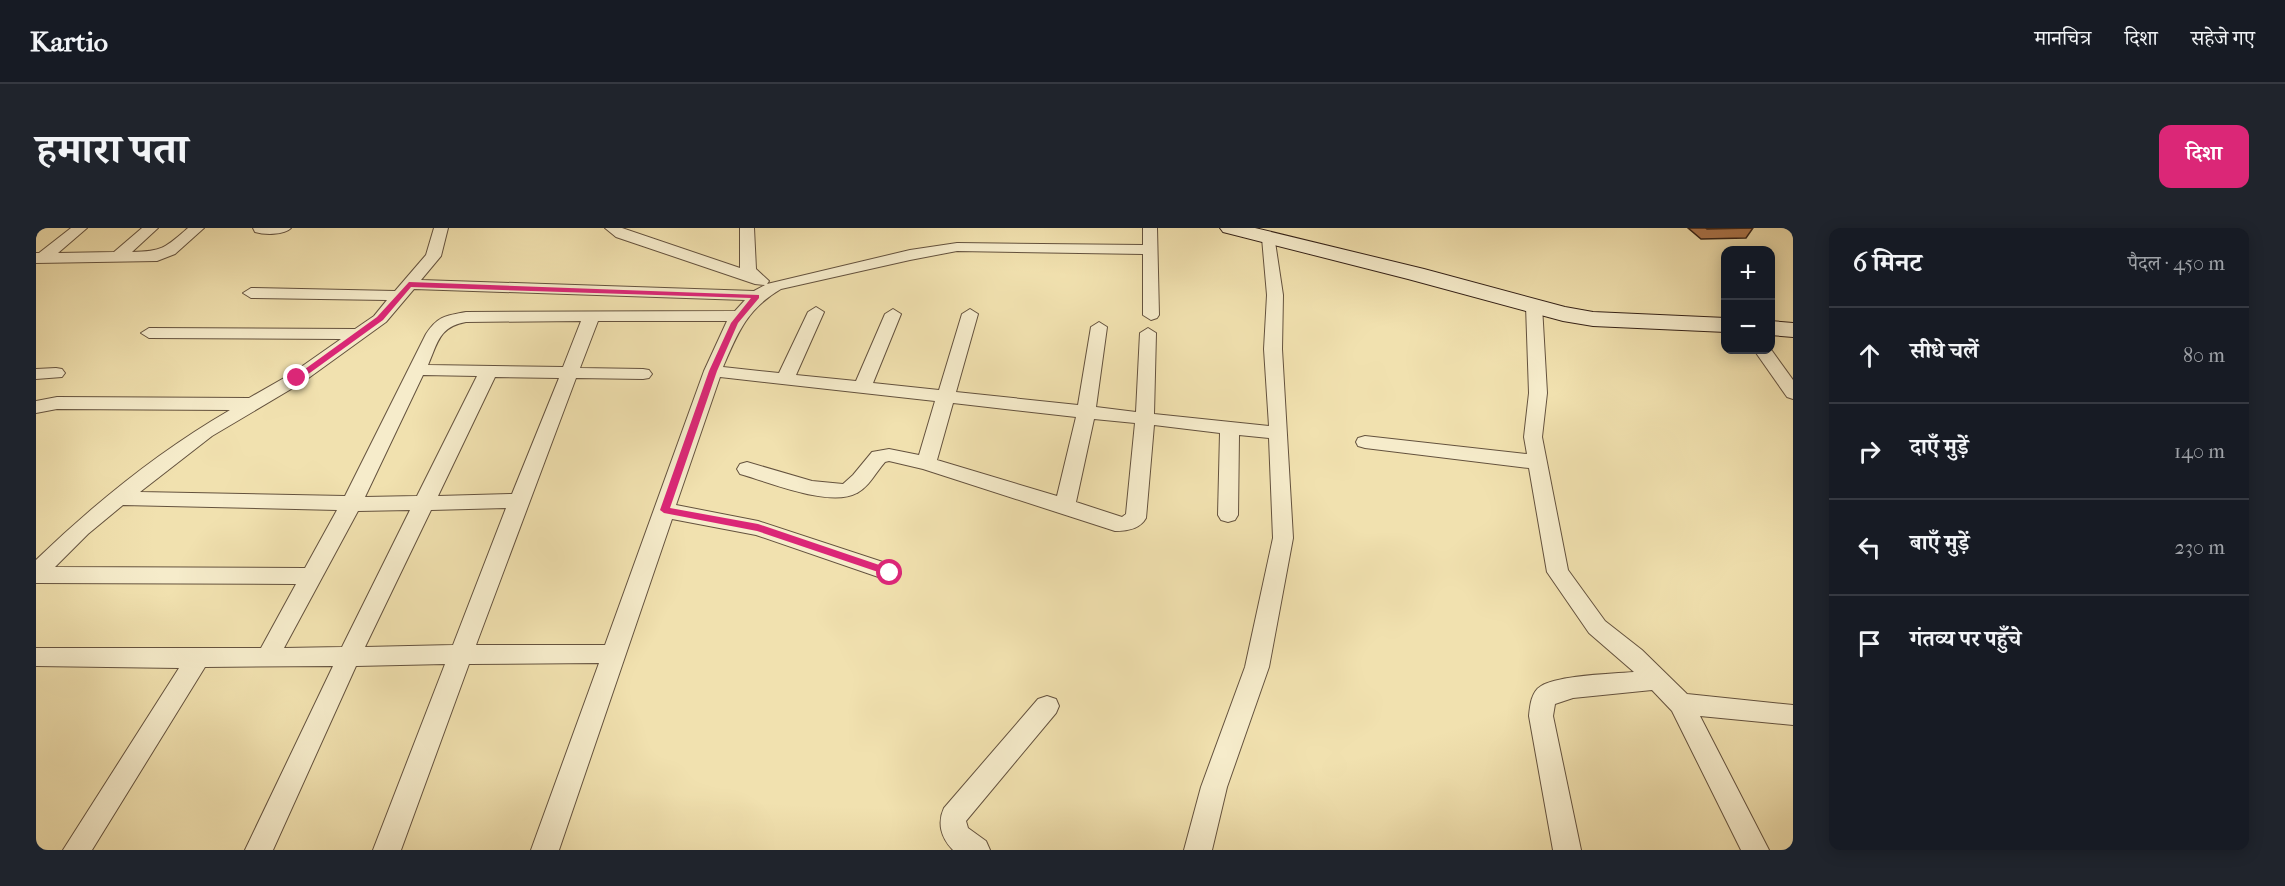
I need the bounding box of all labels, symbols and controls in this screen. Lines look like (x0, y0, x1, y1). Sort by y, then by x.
text: Kartio (30, 25, 108, 58)
text: मानचित्र (2034, 26, 2091, 50)
text: दिशा (2124, 26, 2158, 50)
text: सहेजे गए (2191, 26, 2255, 50)
text: हमारा पता (36, 125, 188, 174)
button: दिशा (2159, 125, 2249, 188)
map controls (1721, 246, 1775, 354)
button: + (1721, 246, 1775, 300)
text: 6 मिनट (1853, 247, 1922, 278)
text: पैदल · 450 m (2128, 252, 2225, 275)
button: − (1721, 300, 1775, 354)
text: सीधे चलें (1910, 338, 1979, 364)
icon: ahead (1853, 339, 1886, 372)
text: 80 m (2183, 344, 2225, 367)
route end (283, 364, 309, 390)
text: दाएँ मुड़ें (1910, 434, 1969, 460)
icon: right (1853, 435, 1886, 468)
text: 140 m (2174, 440, 2225, 463)
text: बाएँ मुड़ें (1910, 530, 1969, 556)
icon: left (1853, 531, 1886, 564)
text: 230 m (2175, 536, 2225, 559)
route start (876, 559, 902, 585)
text: गंतव्य पर पहुँचे (1910, 626, 2021, 652)
icon: arrive (1853, 627, 1886, 660)

